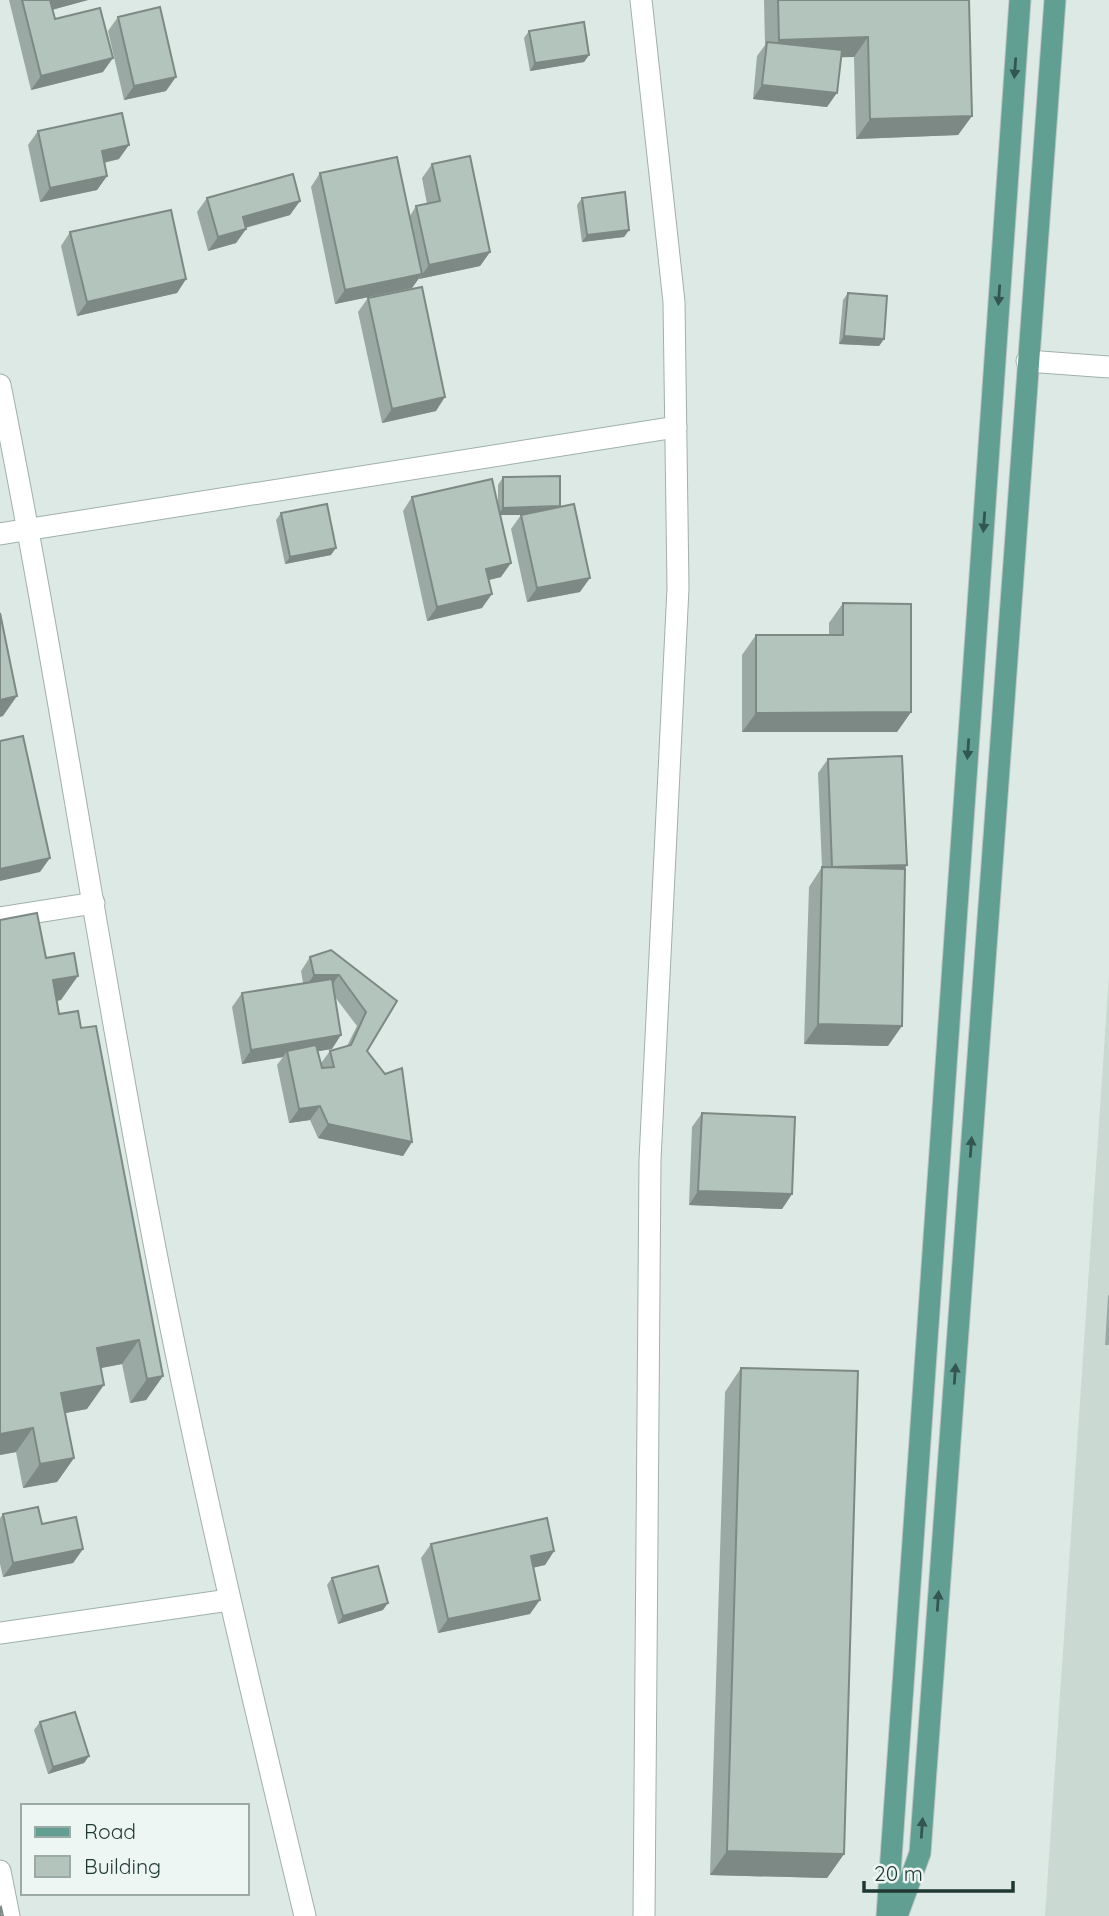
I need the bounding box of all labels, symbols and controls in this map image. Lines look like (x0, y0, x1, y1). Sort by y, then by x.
one-way arrow (1009, 57, 1020, 79)
one-way arrow (993, 284, 1004, 306)
one-way arrow (978, 511, 989, 533)
one-way arrow (962, 738, 973, 760)
one-way arrow (966, 1136, 977, 1158)
one-way arrow (950, 1363, 961, 1385)
one-way arrow (933, 1589, 944, 1611)
legend (21, 1804, 248, 1895)
one-way arrow (917, 1816, 928, 1838)
text: Road (84, 1818, 136, 1844)
scale bar (864, 1850, 1013, 1894)
text: Building (84, 1853, 161, 1879)
text: 20 m (874, 1860, 923, 1886)

